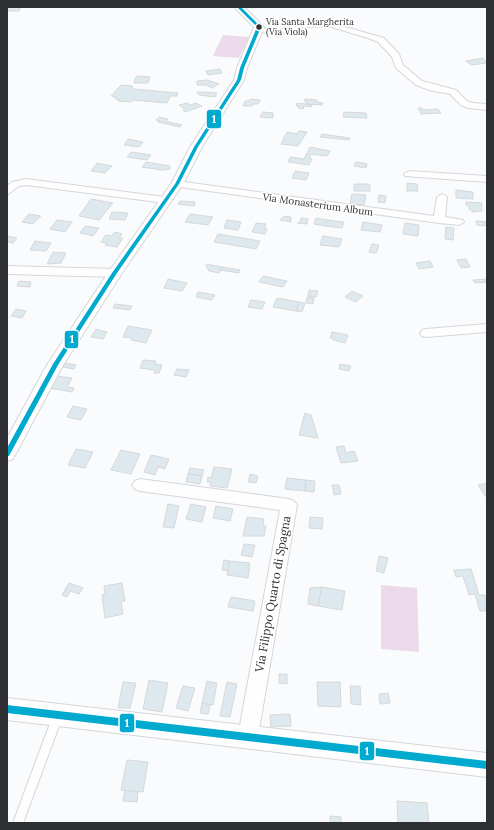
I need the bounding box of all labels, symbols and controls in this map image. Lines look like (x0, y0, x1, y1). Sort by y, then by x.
place label: Via Santa Margherita (Via Viola) (265, 16, 354, 38)
marker: Via Santa Margherita (Via Viola) (254, 22, 264, 32)
line badge: 1 (206, 109, 222, 129)
text: 1 (212, 112, 217, 126)
street label: Via Monasterium Album (261, 190, 374, 219)
line badge: 1 (64, 330, 79, 349)
text: 1 (70, 332, 75, 346)
street label: Via Filippo Quarto di Spagna (251, 515, 294, 674)
line badge: 1 (119, 713, 135, 733)
text: 1 (125, 716, 130, 730)
line badge: 1 (359, 741, 375, 761)
text: 1 (365, 744, 370, 758)

